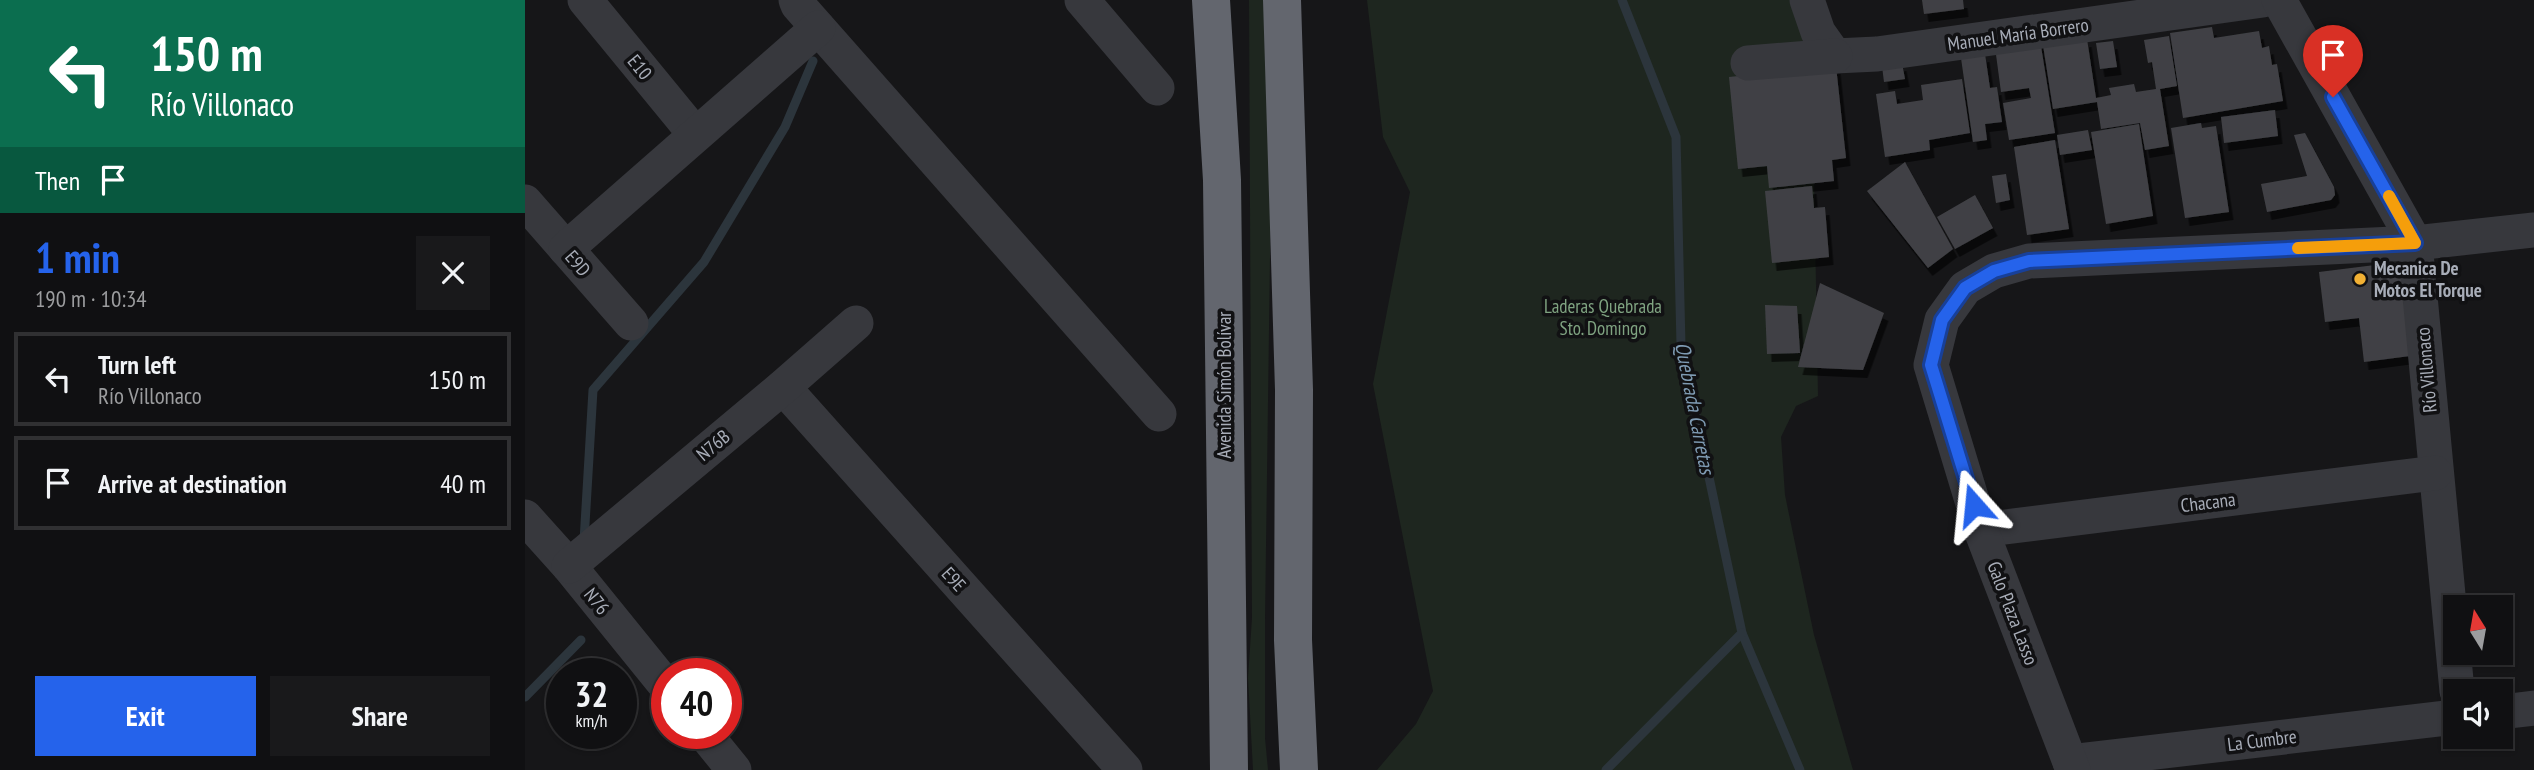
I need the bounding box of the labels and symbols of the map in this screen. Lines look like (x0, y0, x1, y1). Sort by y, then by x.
street label: Manuel María Borrero (1946, 12, 2090, 56)
pin (2303, 25, 2363, 97)
street label: E10 (623, 50, 657, 84)
street label: E9D (560, 245, 596, 281)
place label: Mecanica De Motos El Torque (2374, 256, 2482, 302)
marker: Mecanica De Motos El Torque (2352, 271, 2368, 287)
park label: Laderas Quebrada Sto. Domingo (1544, 294, 1662, 340)
street label: Avenida Simón Bolívar (1212, 311, 1236, 459)
street label: Río Villonaco (2410, 326, 2442, 414)
water label: Quebrada Carretas (1669, 340, 1721, 478)
street label: N76B (691, 424, 735, 466)
position arrow (1937, 468, 2011, 542)
street label: Chacana (2179, 487, 2237, 517)
street label: Galo Plaza Lasso (1982, 558, 2044, 668)
street label: E9E (937, 562, 971, 596)
street label: N76 (579, 583, 615, 619)
north arrow (2443, 595, 2513, 665)
speed limit sign: 40 (651, 658, 742, 749)
street label: La Cumbre (2226, 724, 2298, 756)

